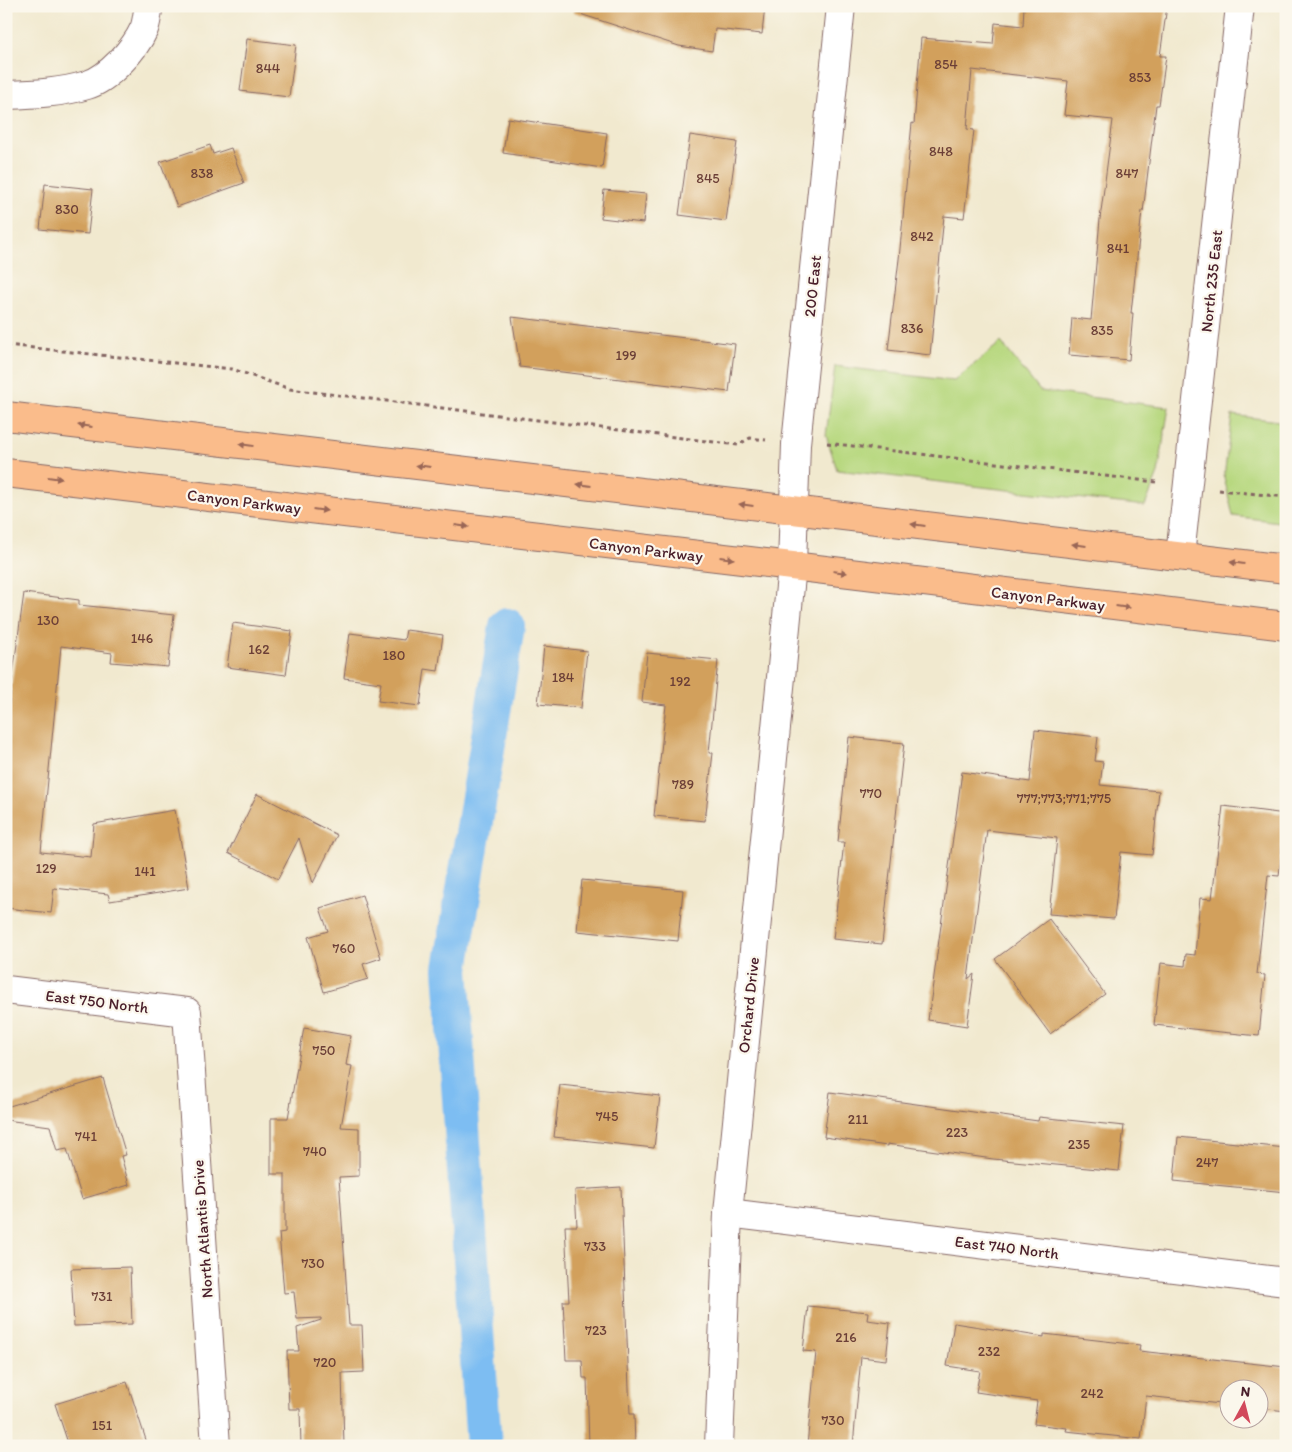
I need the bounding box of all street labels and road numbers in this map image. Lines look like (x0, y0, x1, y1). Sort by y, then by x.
street label: North 235 East (1197, 229, 1226, 333)
street label: 200 East (800, 254, 825, 318)
street label: Canyon Parkway (186, 485, 302, 518)
street label: Canyon Parkway (588, 533, 704, 566)
street label: Canyon Parkway (990, 582, 1106, 615)
street label: Orchard Drive (734, 956, 763, 1054)
street label: East 750 North (44, 986, 150, 1017)
street label: North Atlantis Drive (188, 1159, 217, 1299)
street label: East 740 North (954, 1232, 1061, 1263)

